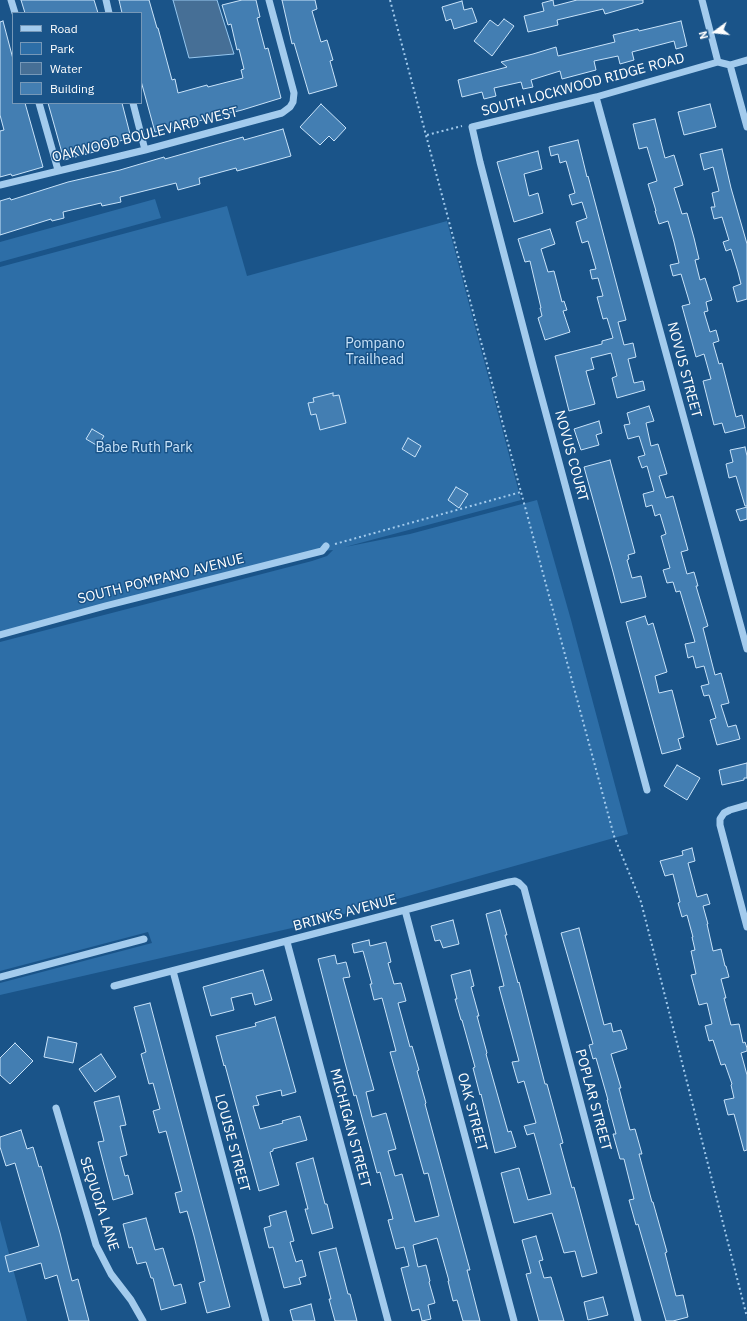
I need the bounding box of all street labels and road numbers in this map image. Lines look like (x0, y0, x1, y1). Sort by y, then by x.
street label: SOUTH LOCKWOOD RIDGE ROAD (480, 50, 686, 120)
street label: OAKWOOD BOULEVARD WEST (50, 104, 240, 166)
street label: NOVUS STREET (663, 320, 705, 420)
street label: NOVUS COURT (551, 409, 591, 503)
street label: SOUTH POMPANO AVENUE (76, 550, 246, 608)
street label: BRINKS AVENUE (291, 891, 399, 935)
street label: POPLAR STREET (571, 1047, 615, 1153)
street label: MICHIGAN STREET (326, 1067, 374, 1189)
street label: OAK STREET (454, 1071, 490, 1153)
street label: LOUISE STREET (211, 1092, 253, 1194)
street label: SEQUOIA LANE (76, 1155, 122, 1253)

